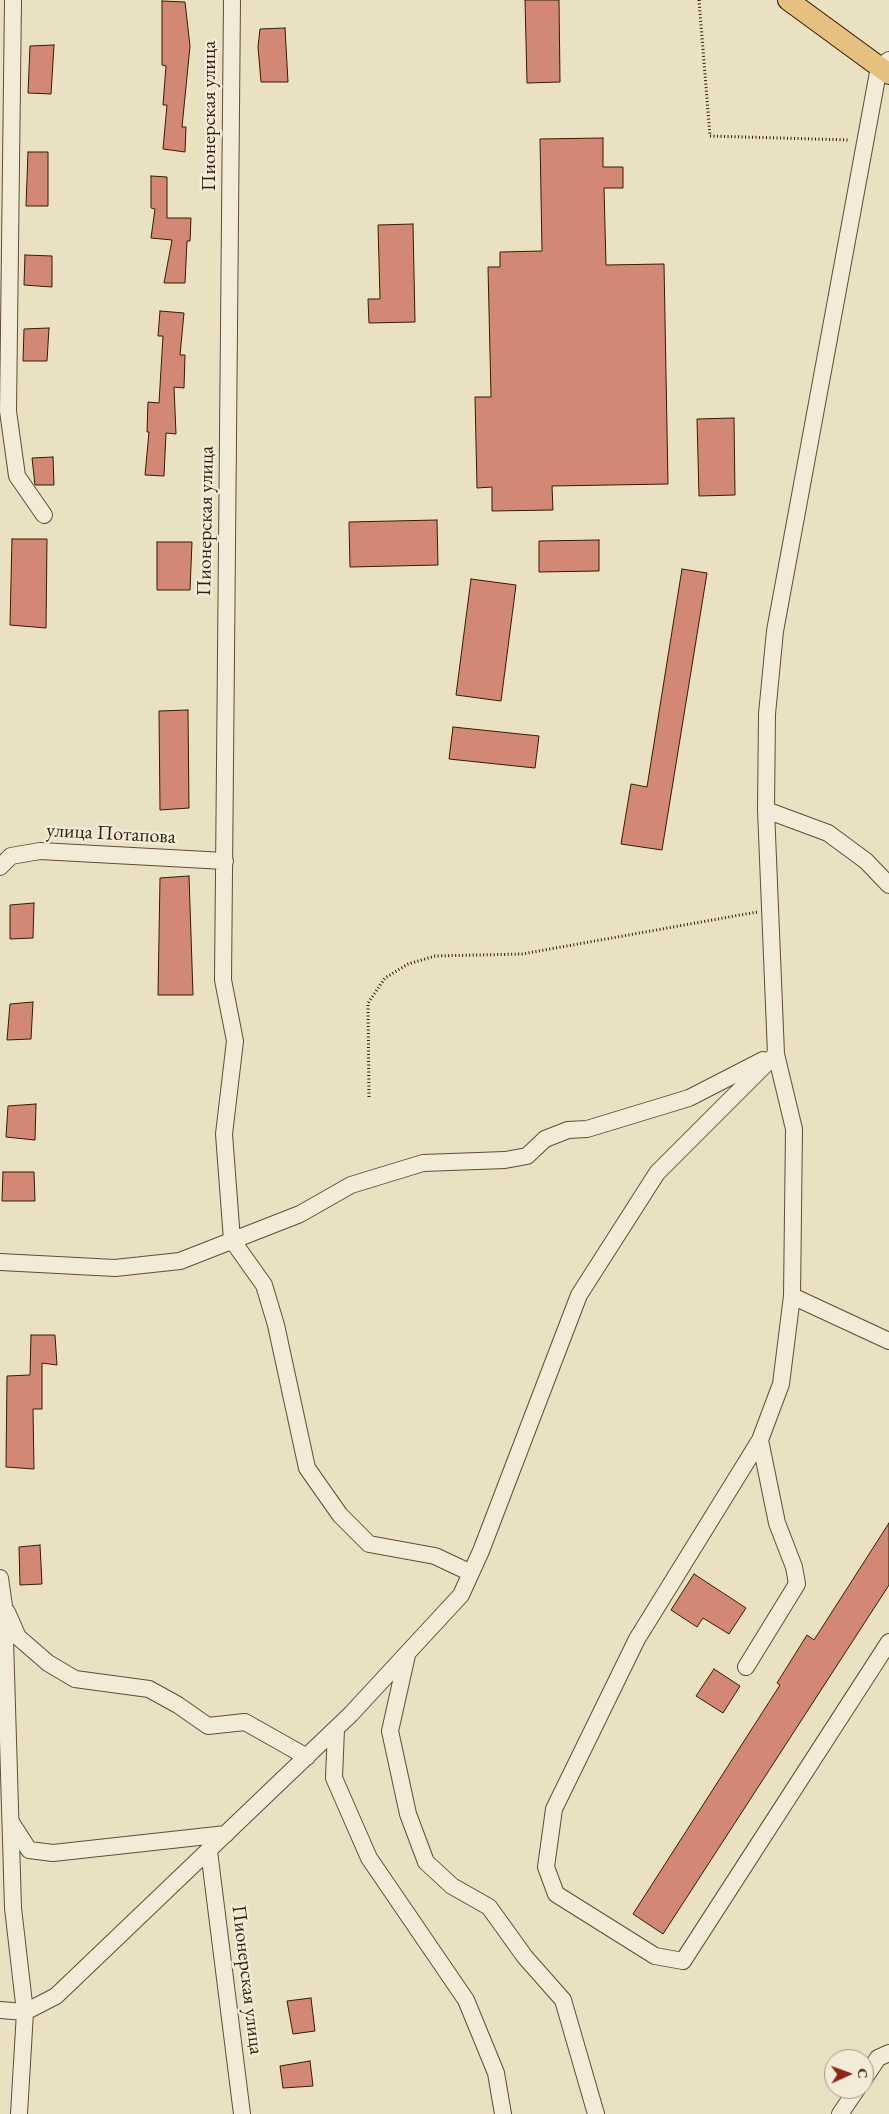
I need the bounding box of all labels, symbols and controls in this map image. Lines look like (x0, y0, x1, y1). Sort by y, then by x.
street label: Пионерская улица (198, 41, 222, 191)
street label: Пионерская улица (193, 446, 219, 596)
street label: улица Потапова (46, 819, 176, 849)
street label: Пионерская улица (226, 1904, 268, 2056)
north arrow (824, 2049, 874, 2099)
text: С (854, 2068, 872, 2079)

